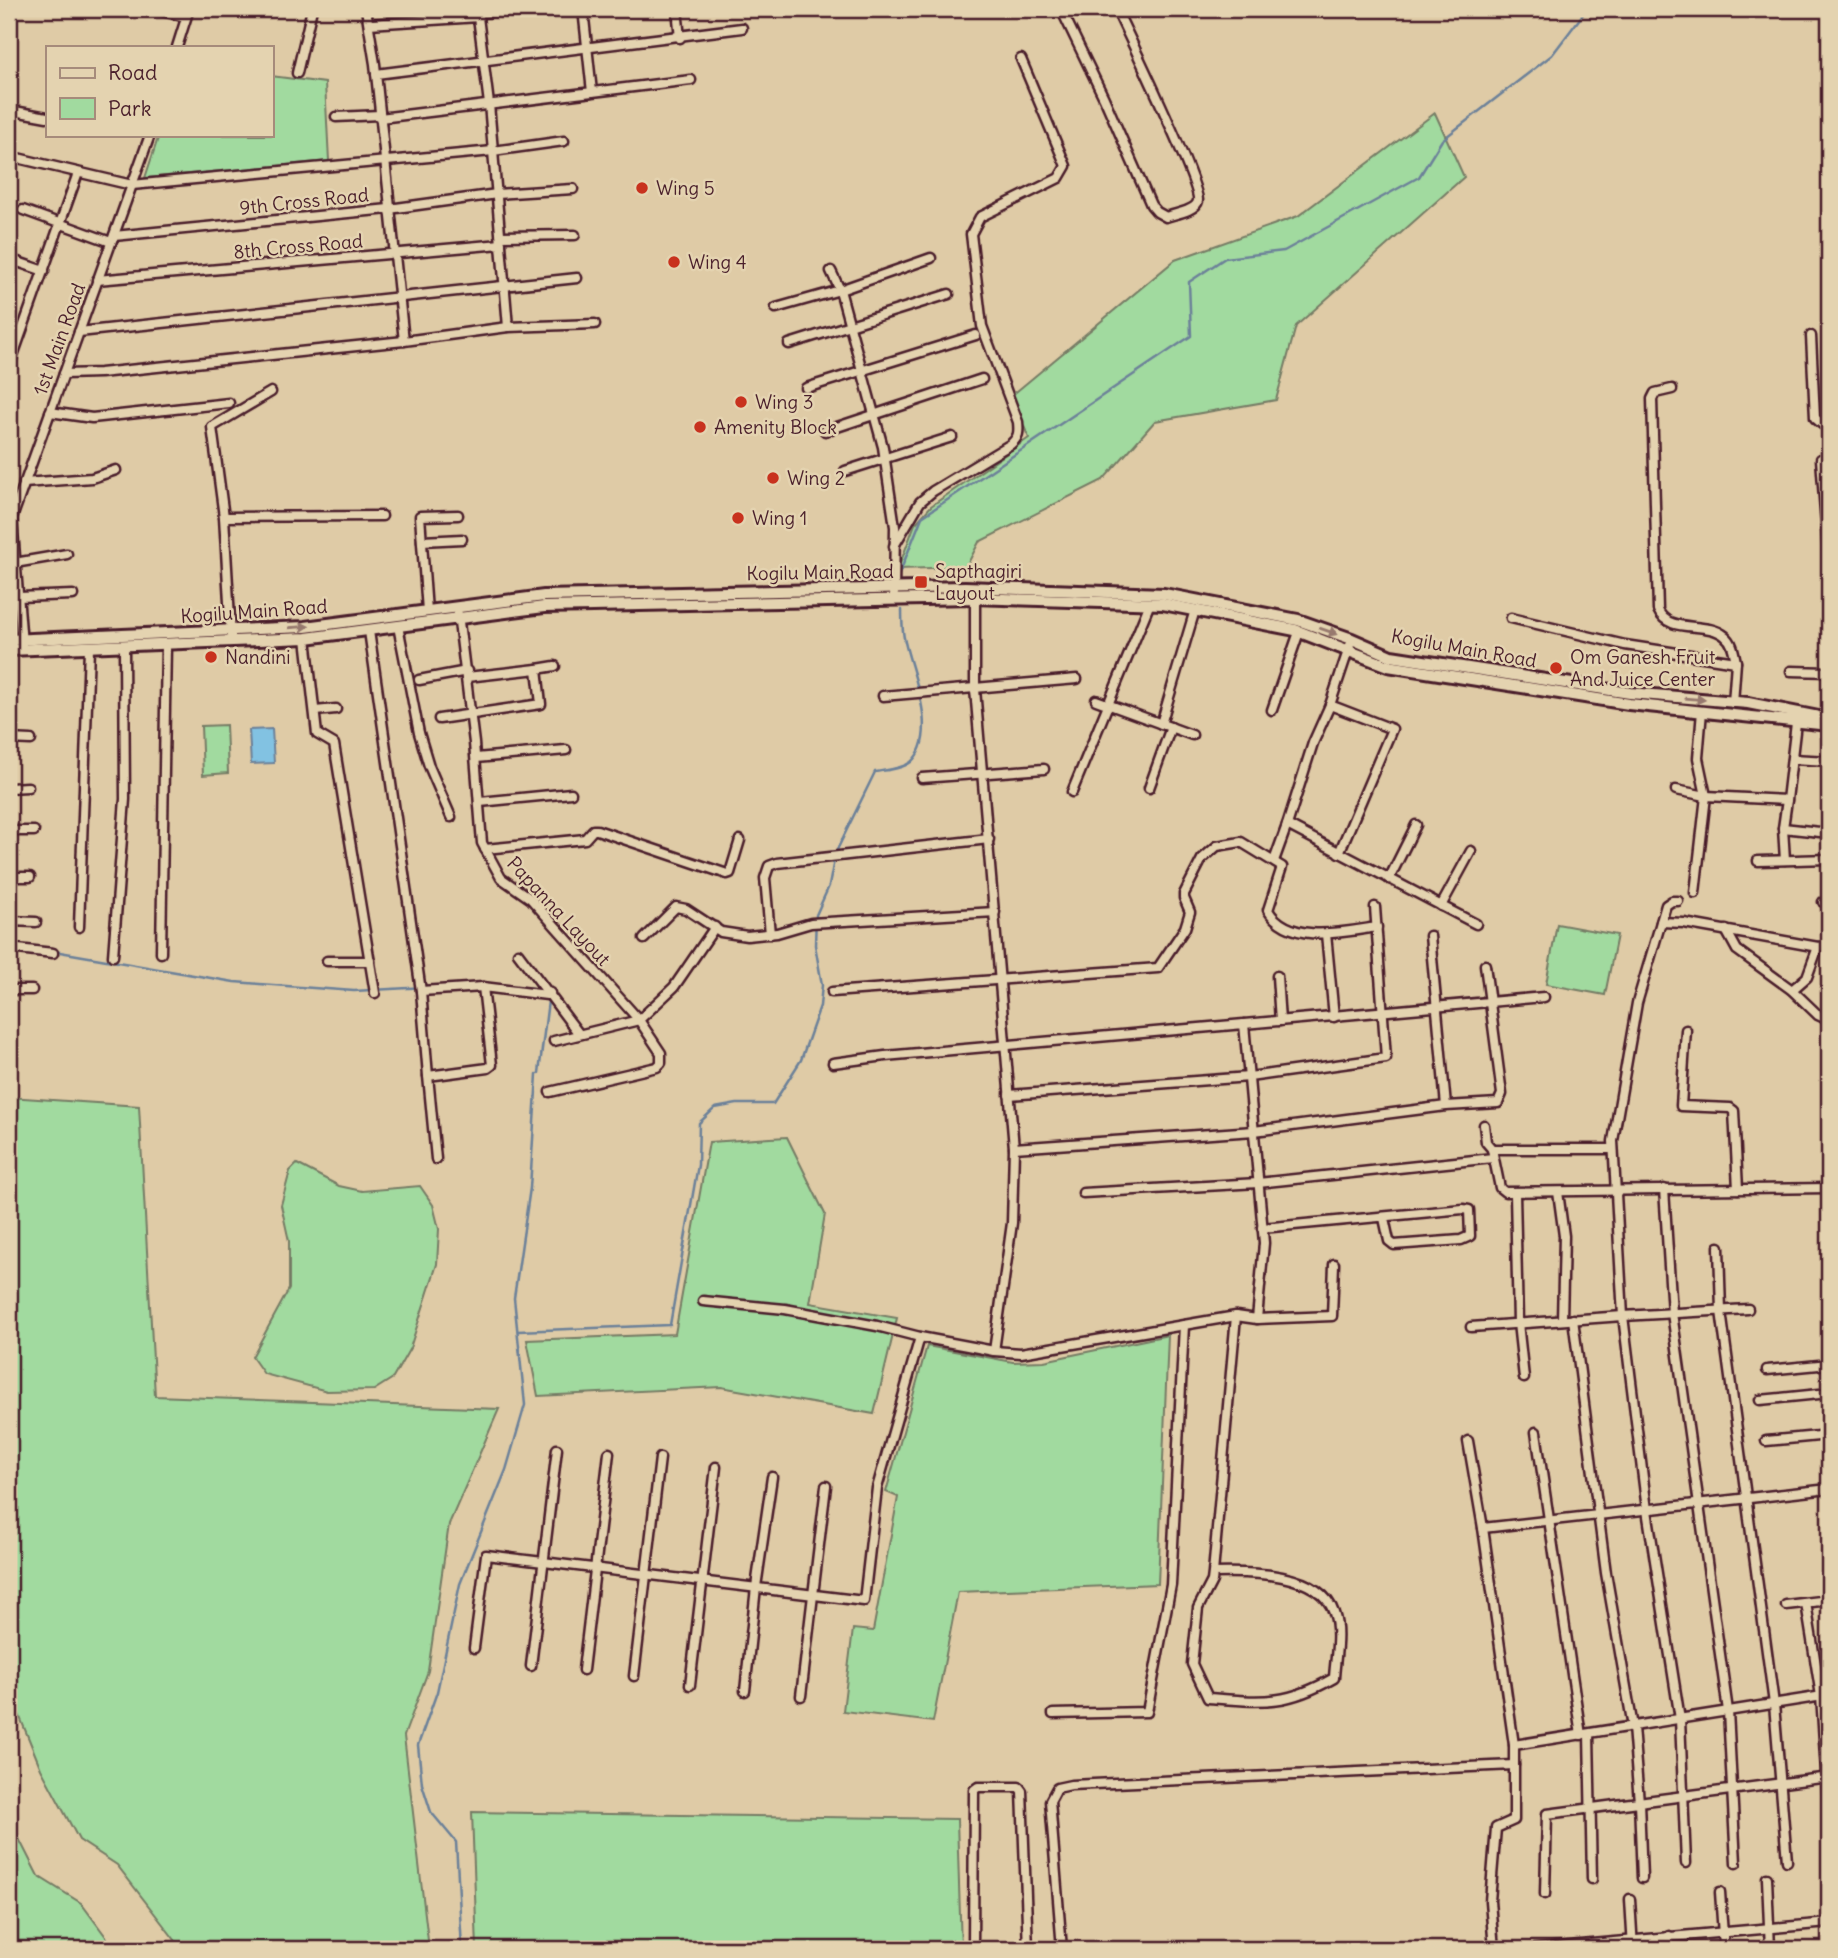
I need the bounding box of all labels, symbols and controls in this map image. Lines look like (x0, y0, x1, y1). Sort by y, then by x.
legend (46, 46, 273, 136)
text: Road (108, 59, 157, 86)
text: Park (108, 95, 151, 122)
place label: Wing 5 (656, 176, 715, 200)
marker: Wing 5 (634, 180, 650, 196)
street label: 9th Cross Road (238, 182, 370, 220)
street label: 8th Cross Road (232, 228, 364, 264)
place label: Wing 4 (688, 250, 747, 274)
marker: Wing 4 (666, 254, 682, 270)
street label: 1st Main Road (28, 280, 90, 398)
place label: Wing 3 (755, 390, 813, 414)
marker: Wing 3 (733, 394, 749, 410)
place label: Amenity Block (714, 415, 837, 439)
marker: Amenity Block (692, 419, 708, 435)
place label: Wing 2 (787, 466, 845, 490)
marker: Wing 2 (765, 470, 781, 486)
place label: Wing 1 (752, 506, 807, 530)
marker: Wing 1 (730, 510, 746, 526)
street label: Kogilu Main Road (746, 559, 894, 585)
place label: Sapthagiri Layout (935, 559, 1022, 605)
marker: Sapthagiri Layout (913, 574, 929, 590)
street label: Kogilu Main Road (180, 594, 328, 628)
one-way arrow (288, 622, 310, 633)
street label: Kogilu Main Road (1389, 623, 1539, 673)
one-way arrow (1318, 626, 1339, 637)
place label: Nandini (225, 645, 291, 669)
place label: Om Ganesh Fruit And Juice Center (1570, 645, 1715, 691)
marker: Nandini (203, 649, 219, 665)
marker: Om Ganesh Fruit And Juice Center (1548, 660, 1564, 676)
one-way arrow (1684, 694, 1706, 705)
street label: Papanna Layout (502, 851, 616, 971)

